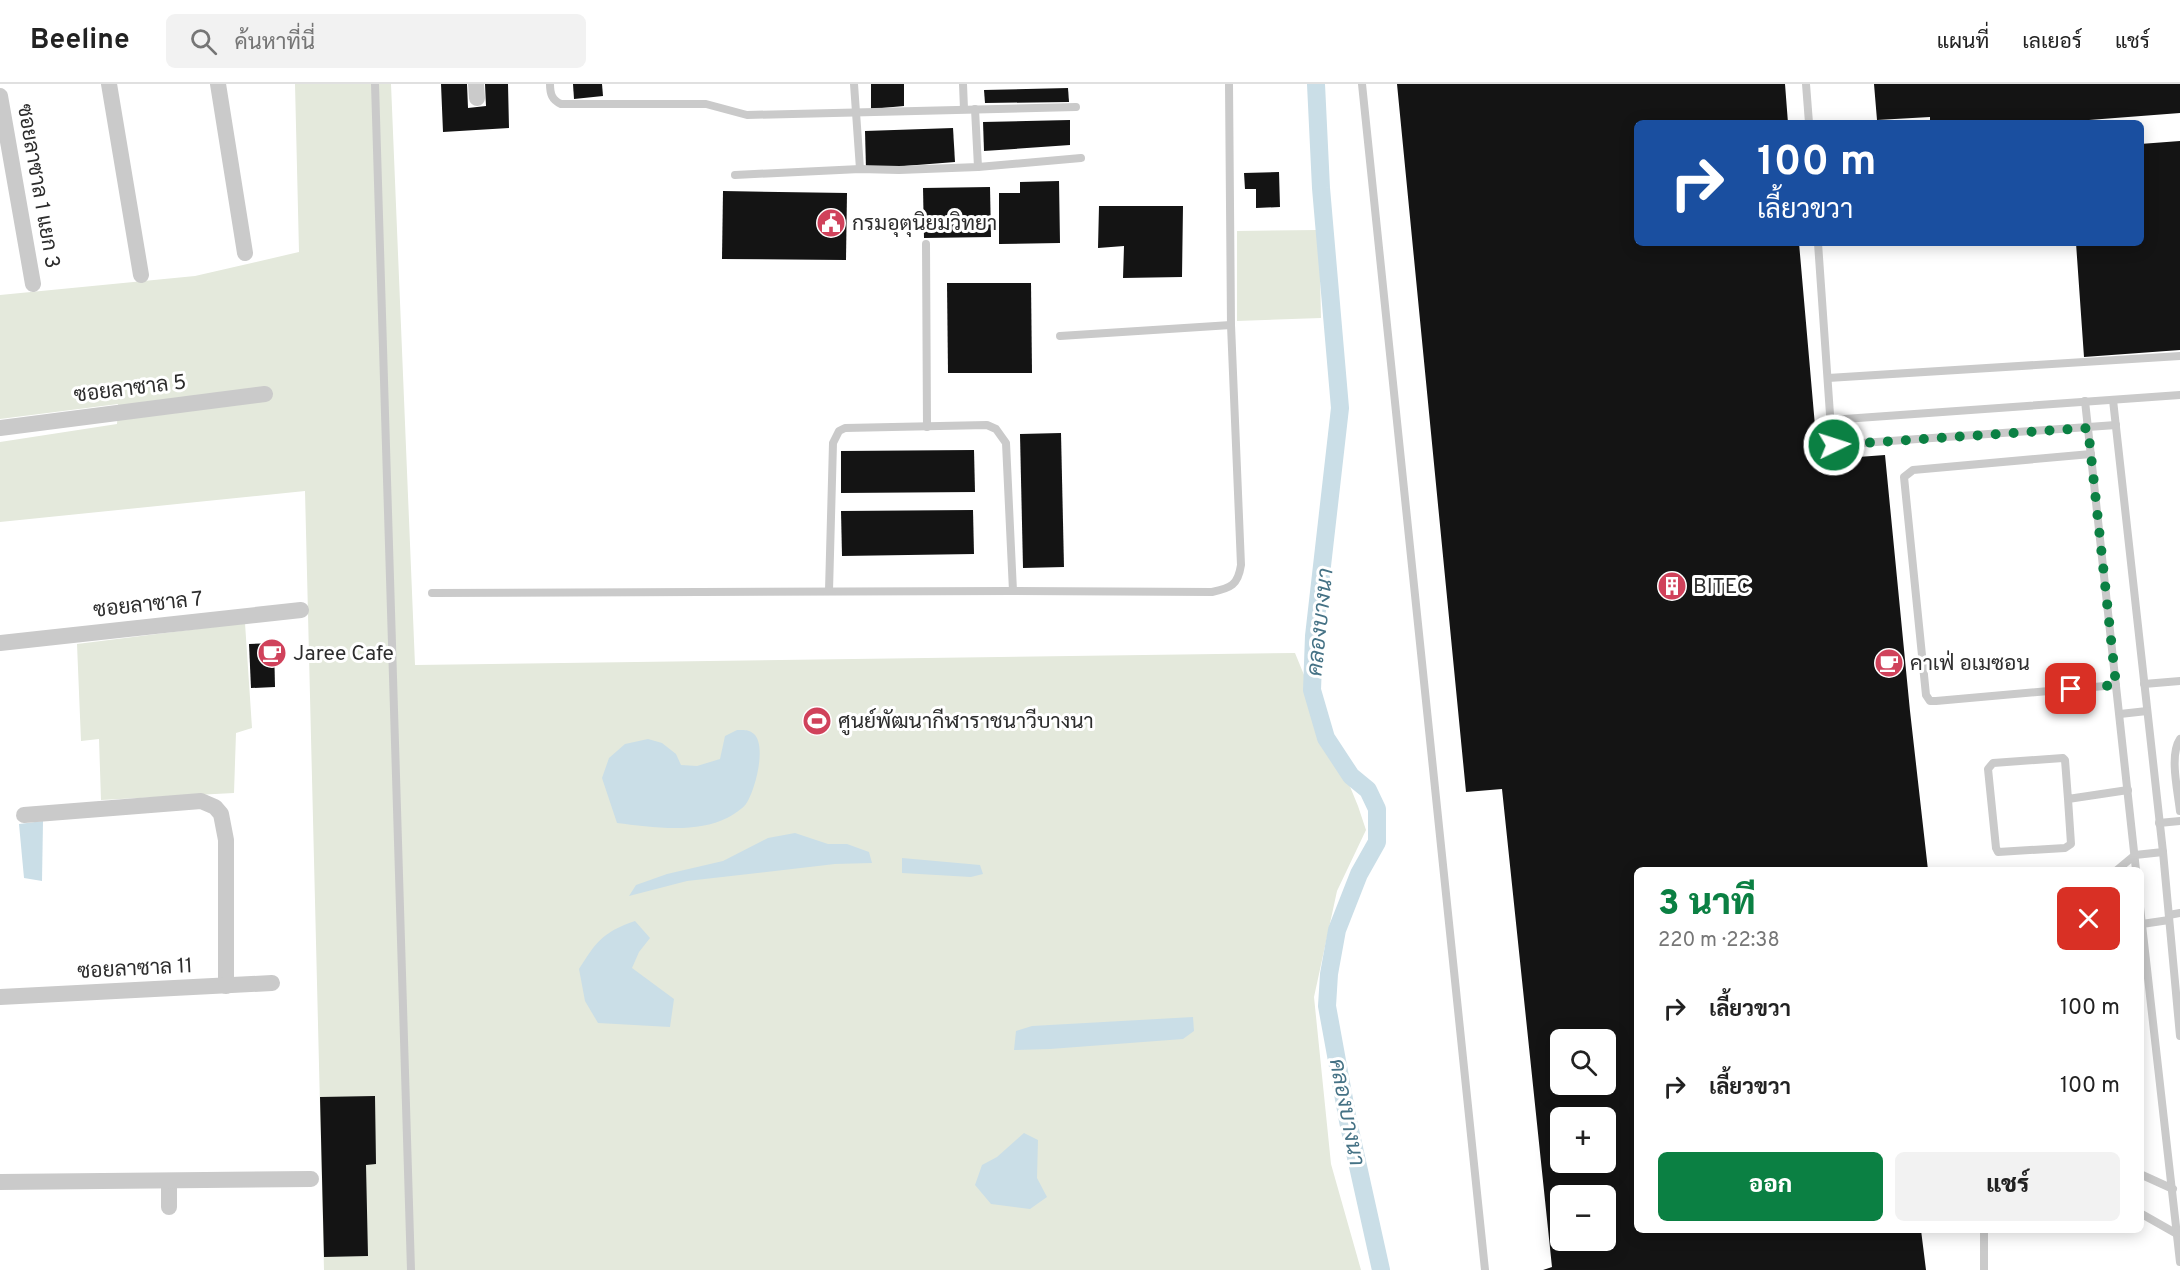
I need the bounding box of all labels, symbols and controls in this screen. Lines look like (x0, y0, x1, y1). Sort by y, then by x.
search box (166, 14, 586, 68)
text: Beeline (30, 23, 130, 59)
icon: search (187, 25, 220, 58)
text: แผนที่ (1937, 29, 1989, 56)
text: เลเยอร์ (2022, 29, 2082, 56)
text: แชร์ (2115, 29, 2150, 56)
text: ค้นหาที่นี่ (235, 30, 315, 57)
street label: ซอยลาซาล 1 แยก 3 (10, 102, 65, 271)
text: 100 m (1757, 137, 1876, 190)
icon: right (1658, 144, 1736, 222)
text: เลี้ยวขวา (1757, 194, 1853, 228)
public building icon: กรมอุตุนิยมวิทยา (815, 207, 847, 239)
place label: กรมอุตุนิยมวิทยา (852, 211, 997, 238)
street label: ซอยลาซาล 5 (72, 369, 188, 410)
position arrow (1802, 413, 1866, 477)
water label: คลองบางนา (1302, 567, 1341, 678)
building icon: BITEC (1656, 570, 1688, 602)
place label: BITEC (1693, 574, 1750, 601)
street label: ซอยลาซาล 7 (92, 586, 204, 625)
cafe icon: Jaree Cafe (256, 637, 288, 669)
place label: Jaree Cafe (293, 641, 394, 668)
cafe icon: คาเฟ่ อเมซอน (1873, 647, 1905, 679)
place label: คาเฟ่ อเมซอน (1910, 650, 2030, 678)
pin (2045, 663, 2096, 714)
icon: arrive (2054, 672, 2087, 705)
sports icon: ศูนย์พัฒนากีฬาราชนาวีบางนา (801, 705, 833, 737)
place label: ศูนย์พัฒนากีฬาราชนาวีบางนา (838, 707, 1094, 736)
text: 3 นาที (1658, 882, 1756, 928)
button: close (2057, 887, 2120, 950)
text: 220 m · 22:38 (1658, 928, 1780, 954)
street label: ซอยลาซาล 11 (77, 953, 193, 986)
icon: right (1658, 992, 1691, 1025)
text: 100 m (2060, 995, 2120, 1022)
text: เลี้ยวขวา (1709, 997, 1791, 1024)
map controls (1550, 1029, 1616, 1251)
button: search (1550, 1029, 1616, 1095)
water label: คลองบางนา (1322, 1057, 1369, 1168)
icon: right (1658, 1070, 1691, 1103)
text: 100 m (2060, 1073, 2120, 1100)
text: เลี้ยวขวา (1709, 1075, 1791, 1102)
button: + (1550, 1107, 1616, 1173)
button: ออก (1658, 1152, 1883, 1221)
button: แชร์ (1895, 1152, 2120, 1221)
button: − (1550, 1185, 1616, 1251)

